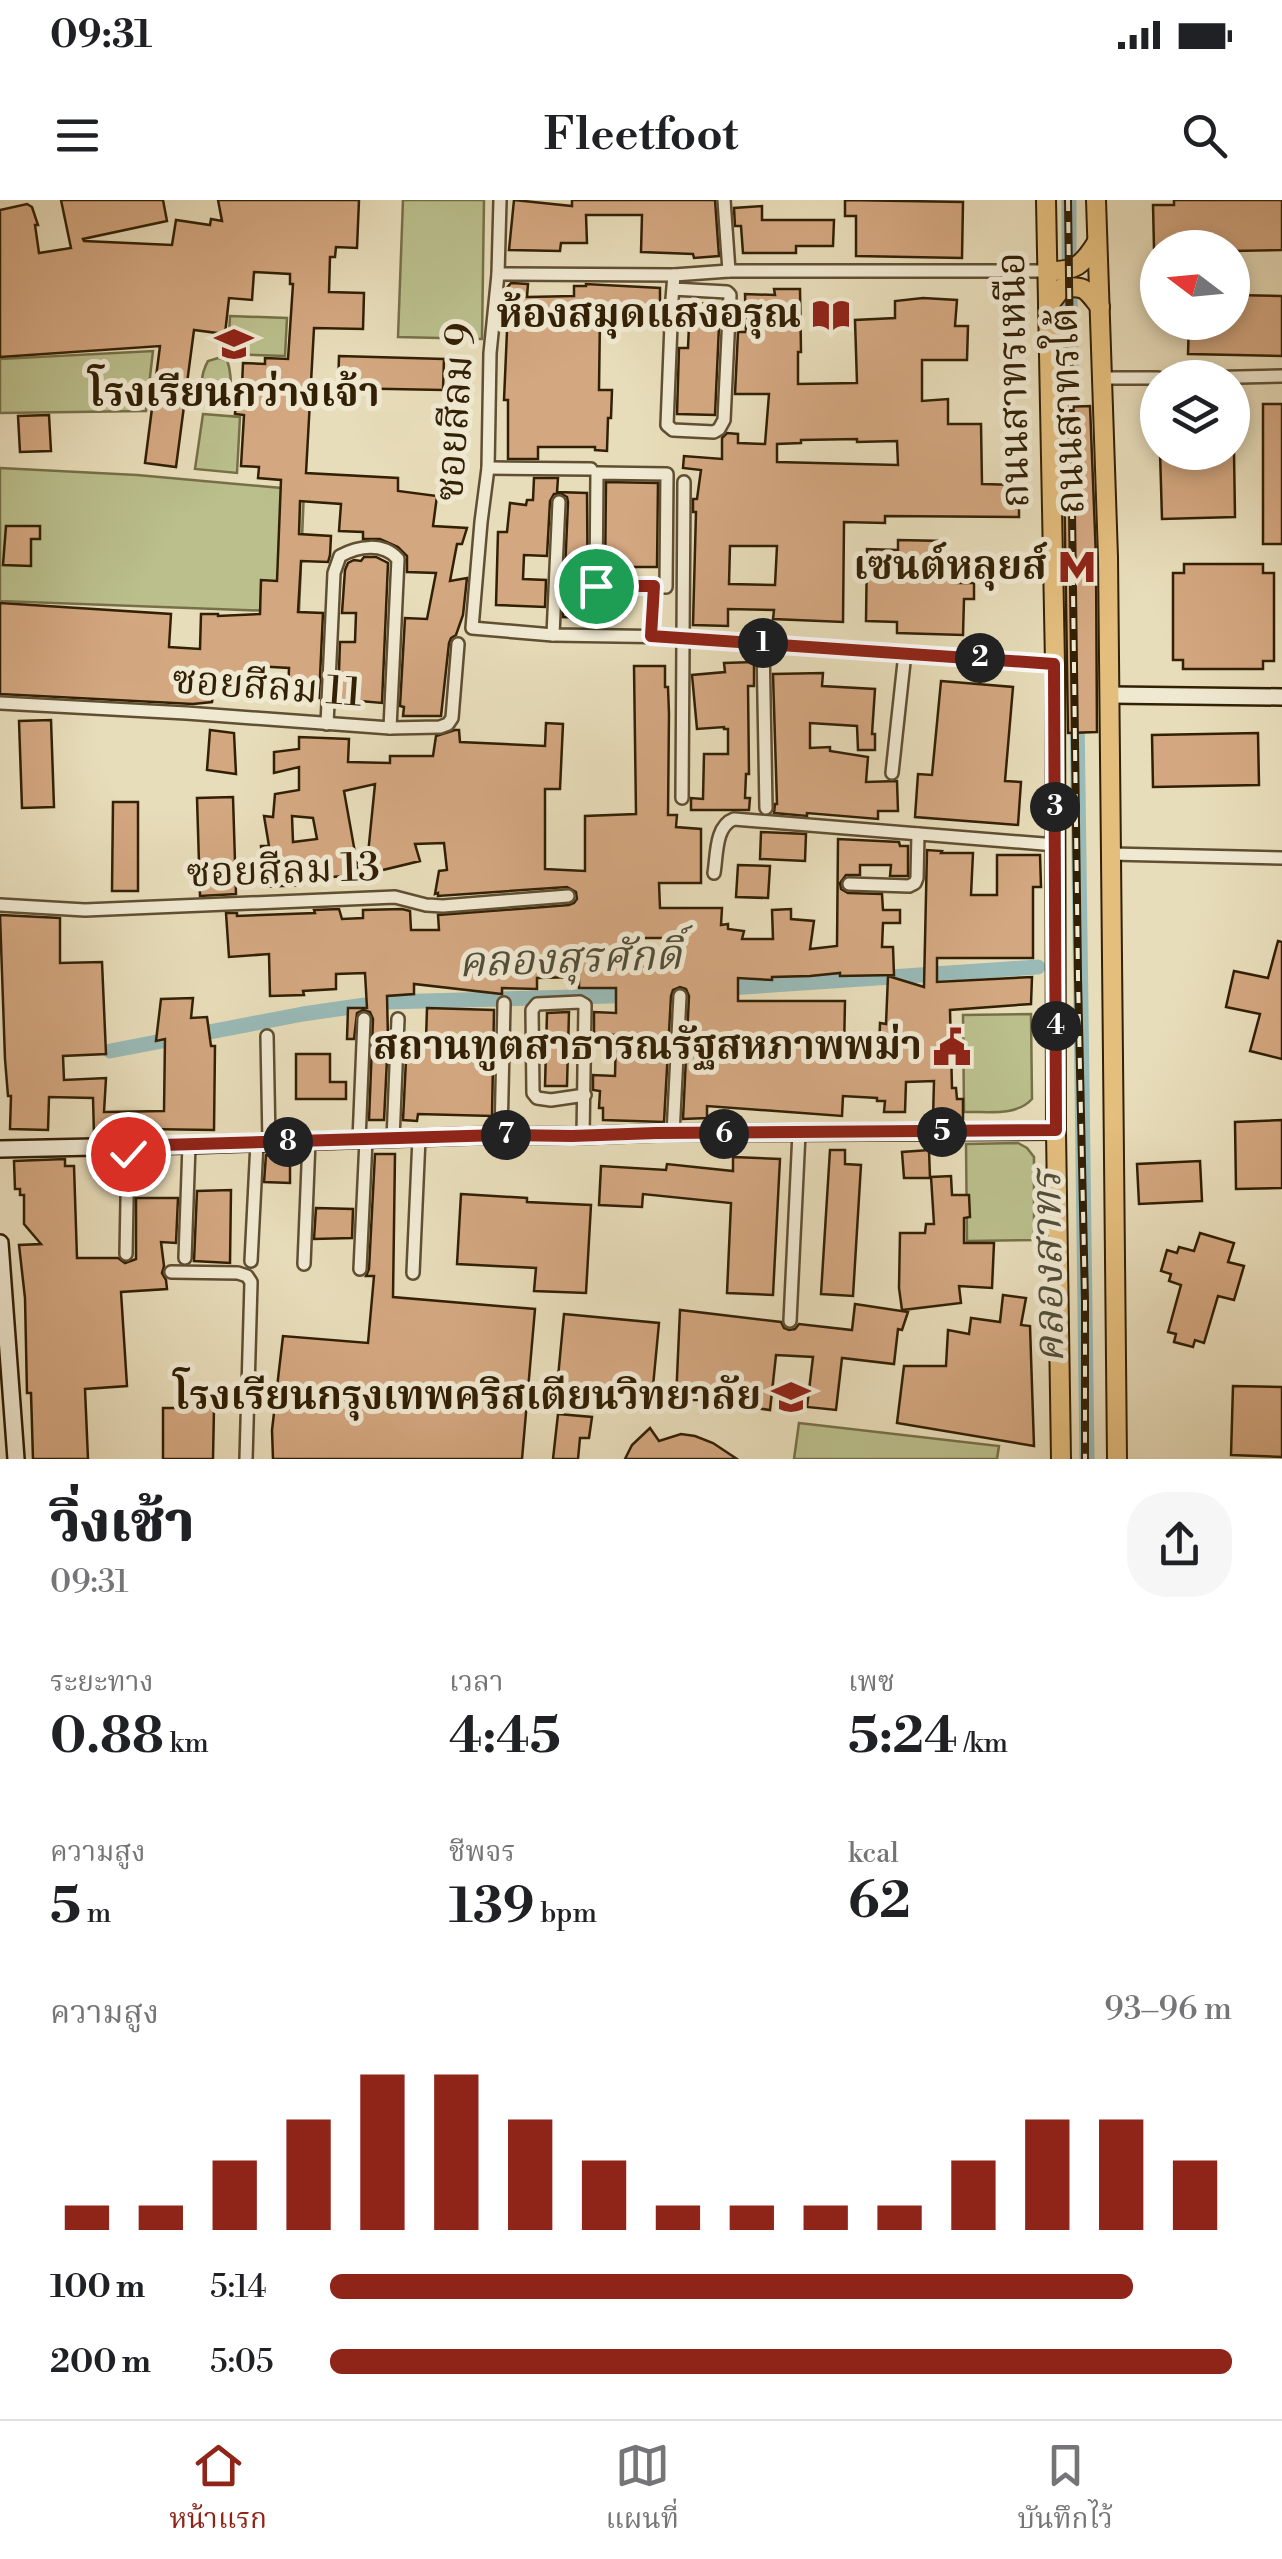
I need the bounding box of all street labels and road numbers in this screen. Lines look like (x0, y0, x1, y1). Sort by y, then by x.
street label: ถนนสาทรเหนือ (987, 252, 1041, 508)
street label: ถนนสาทรใต้ (1036, 307, 1097, 516)
street label: ซอยสีลม 9 (425, 321, 487, 503)
street label: ซอยสีลม 11 (170, 655, 364, 719)
street label: ซอยสีลม 13 (185, 843, 381, 899)

